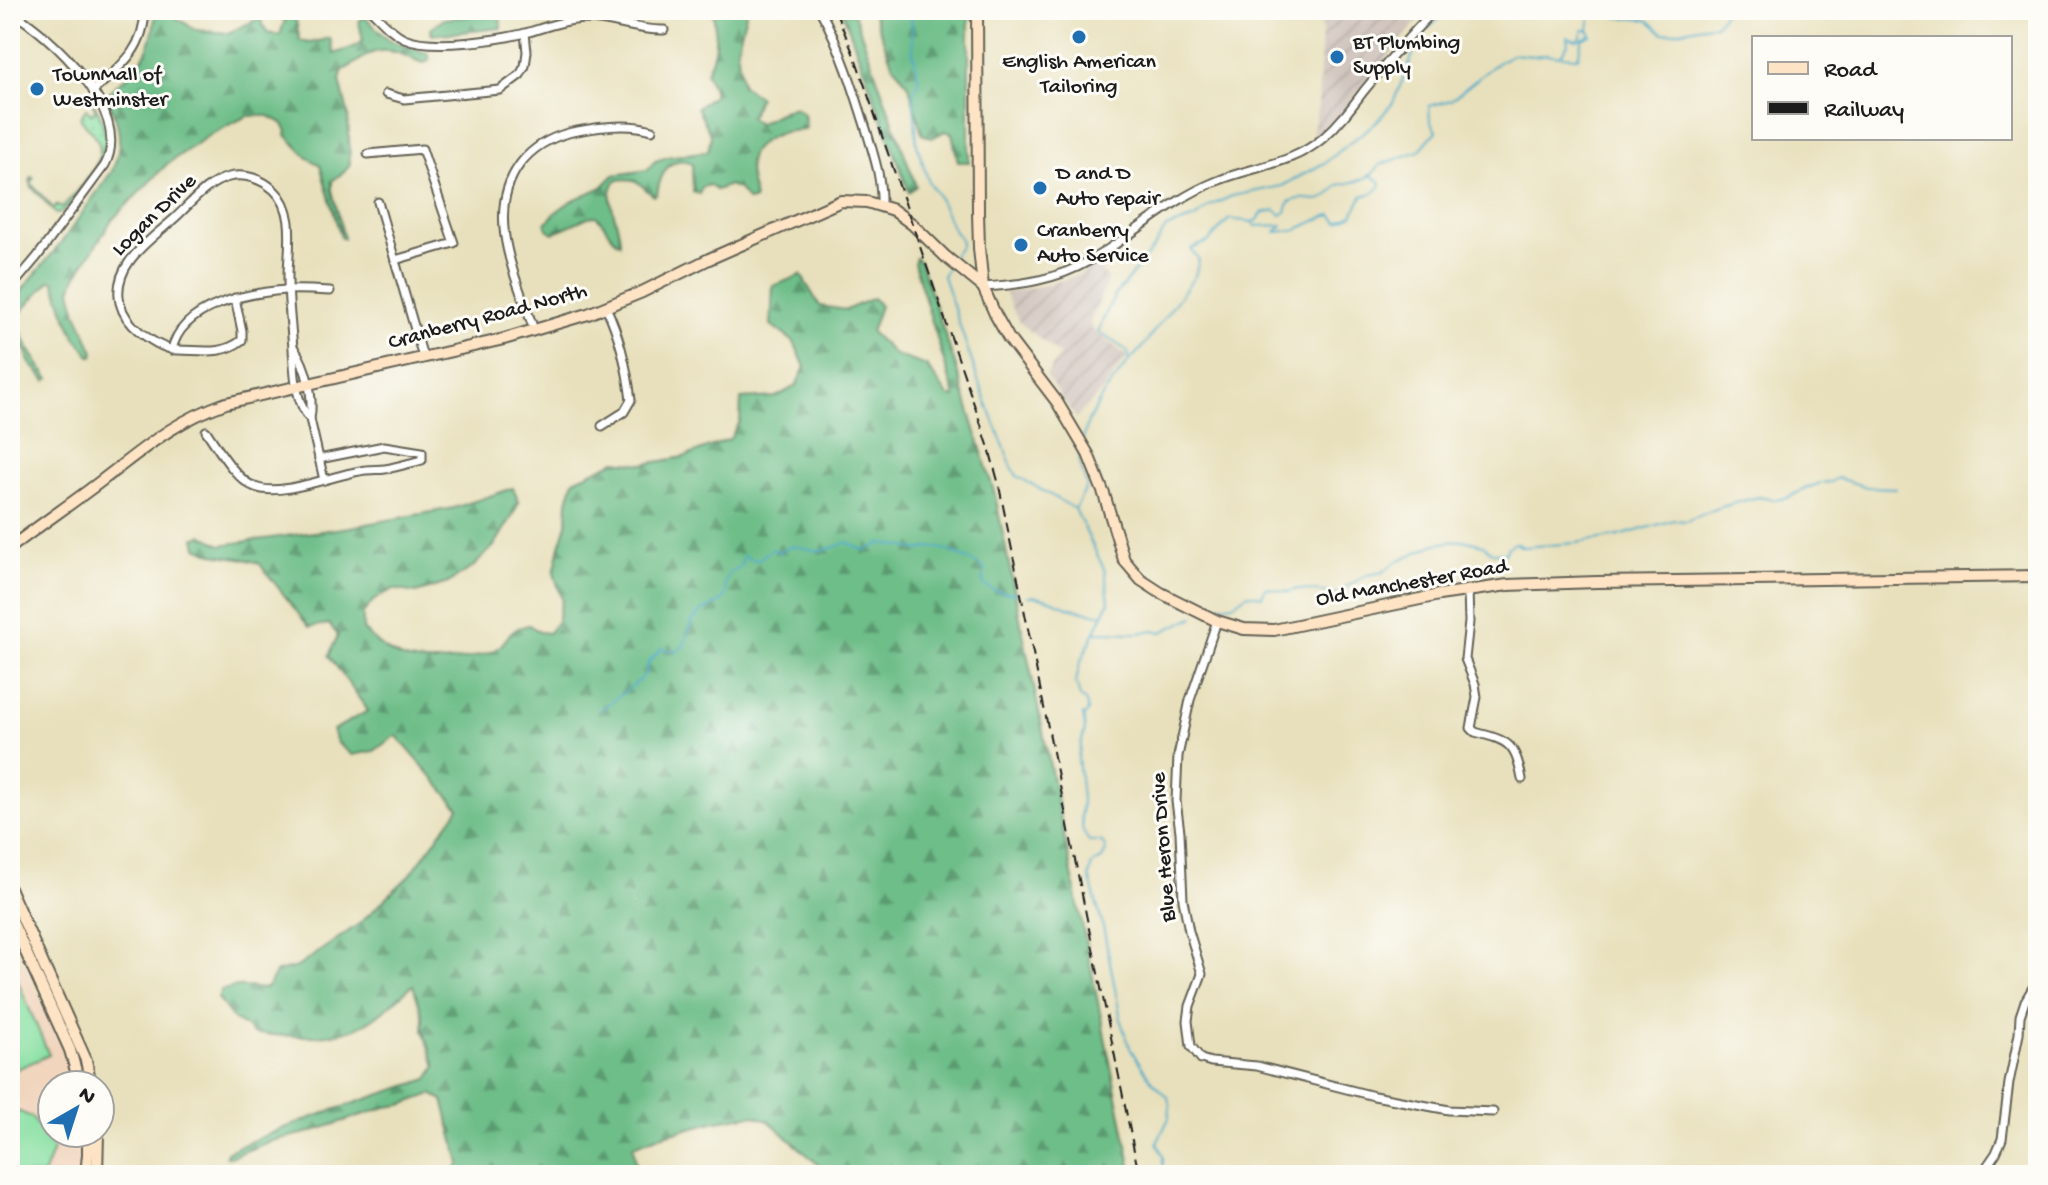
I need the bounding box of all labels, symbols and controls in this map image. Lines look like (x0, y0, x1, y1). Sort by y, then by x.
marker: English American Tailoring (1070, 28, 1088, 46)
place label: BT Plumbing Supply (1352, 31, 1460, 82)
legend (1752, 36, 2012, 140)
marker: BT Plumbing Supply (1328, 48, 1346, 66)
place label: English American Tailoring (1002, 50, 1157, 101)
text: Road (1824, 57, 1878, 86)
place label: TownMall of Westminster (51, 63, 169, 114)
marker: TownMall of Westminster (28, 80, 46, 98)
text: Railway (1824, 97, 1904, 126)
place label: D and D Auto repair (1054, 162, 1162, 213)
street label: Logan Drive (107, 169, 203, 263)
marker: D and D Auto repair (1031, 179, 1049, 197)
place label: Cranberry Auto Service (1037, 219, 1149, 270)
marker: Cranberry Auto Service (1012, 236, 1030, 254)
street label: Cranberry Road North (386, 279, 590, 357)
street label: Old Manchester Road (1314, 554, 1512, 614)
street label: Blue Heron Drive (1147, 771, 1183, 924)
north arrow (36, 1069, 116, 1149)
text: N (72, 1082, 100, 1111)

